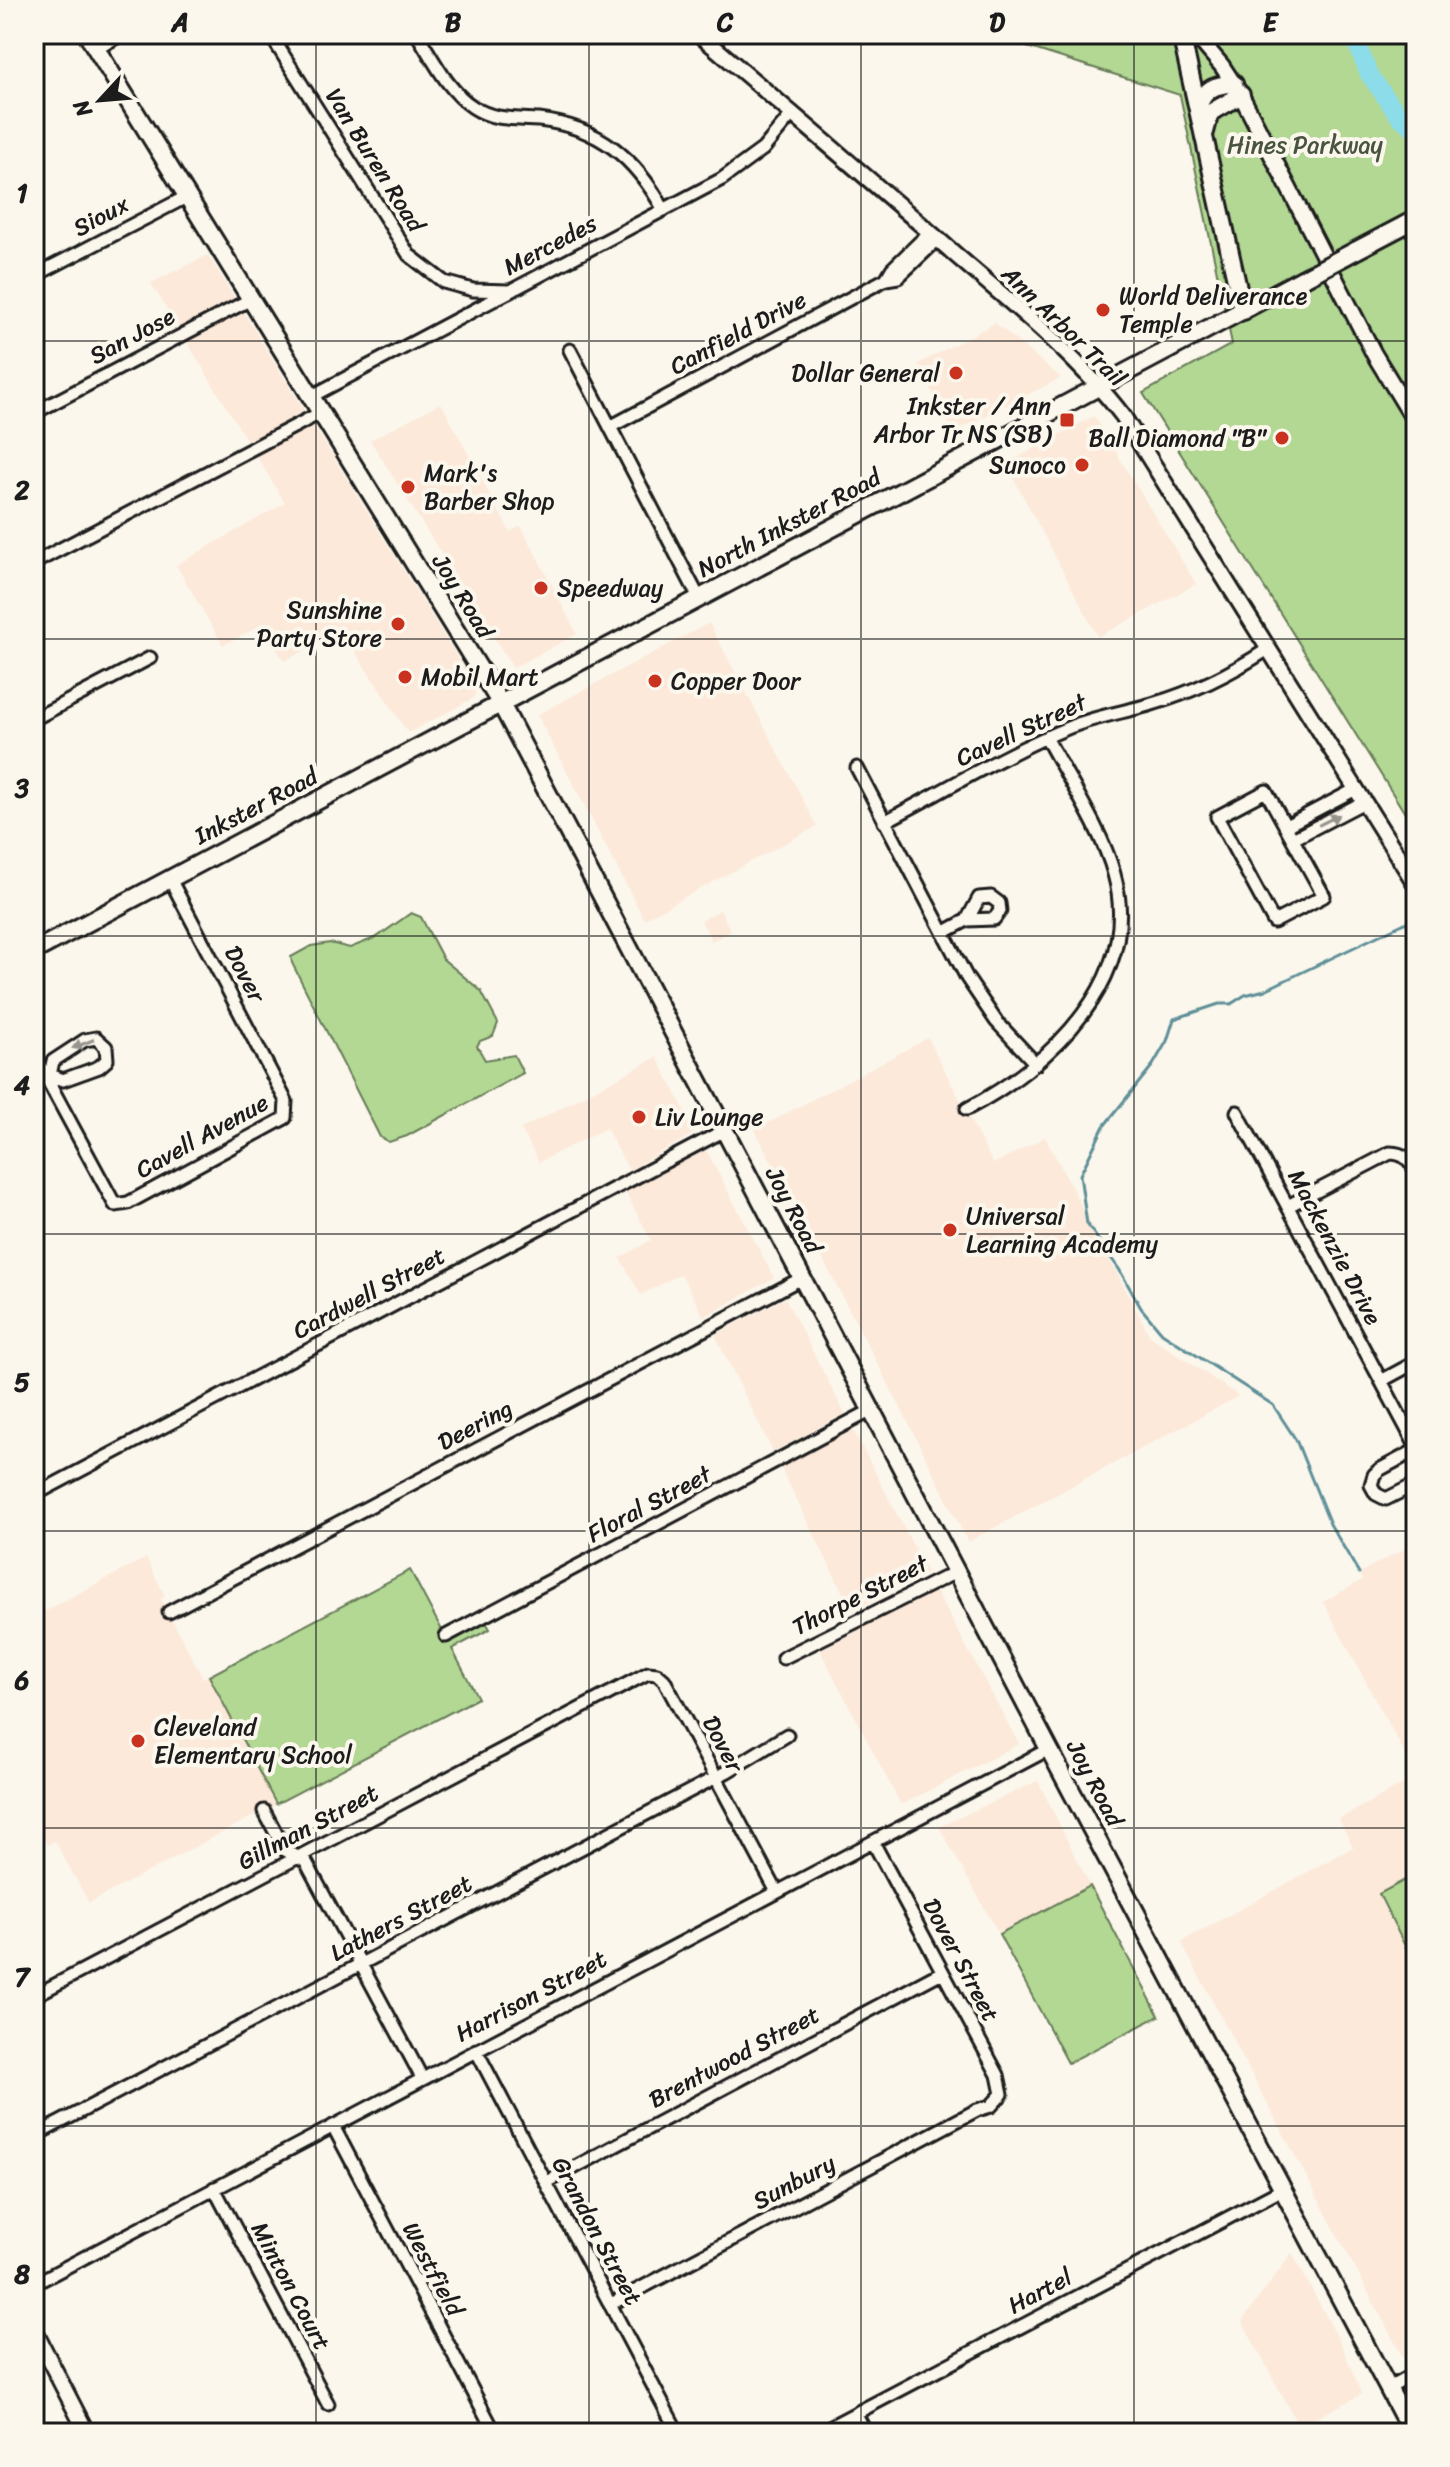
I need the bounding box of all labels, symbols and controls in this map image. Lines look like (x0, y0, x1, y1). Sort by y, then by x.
text: A (170, 0, 189, 45)
text: B (445, 0, 462, 45)
text: C (716, 0, 734, 45)
text: D (989, 0, 1005, 45)
text: E (1263, 0, 1280, 45)
north arrow (60, 60, 140, 140)
street label: Van Buren Road (314, 79, 437, 243)
text: N (61, 92, 104, 125)
park label: Hines Parkway (1227, 124, 1384, 166)
text: 1 (16, 170, 28, 216)
street label: Sioux (65, 183, 138, 248)
street label: Mercedes (495, 202, 605, 287)
street label: Ann Arbor Trail (990, 254, 1138, 398)
place label: World Deliverance Temple (1119, 275, 1308, 345)
street label: Canfield Drive (662, 279, 814, 387)
street label: San Jose (81, 296, 183, 376)
marker: World Deliverance Temple (1094, 301, 1112, 319)
place label: Dollar General (791, 352, 941, 394)
marker: Dollar General (947, 364, 965, 382)
place label: Inkster / Ann Arbor Tr NS (SB) (873, 385, 1053, 455)
marker: Inkster / Ann Arbor Tr NS (SB) (1058, 411, 1076, 429)
place label: Ball Diamond "B" (1088, 417, 1268, 459)
marker: Ball Diamond "B" (1273, 429, 1291, 447)
place label: Sunoco (989, 444, 1066, 486)
place label: Mark's Barber Shop (424, 452, 555, 522)
street label: North Inkster Road (689, 456, 890, 589)
marker: Sunoco (1073, 456, 1091, 474)
text: 2 (13, 467, 30, 513)
marker: Mark's Barber Shop (399, 478, 417, 496)
street label: Joy Road (420, 544, 506, 648)
place label: Speedway (557, 567, 664, 609)
marker: Speedway (532, 579, 550, 597)
place label: Sunshine Party Store (257, 589, 382, 659)
marker: Sunshine Party Store (389, 615, 407, 633)
place label: Mobil Mart (421, 656, 539, 698)
place label: Copper Door (671, 660, 802, 702)
marker: Mobil Mart (396, 668, 414, 686)
marker: Copper Door (646, 672, 664, 690)
street label: Cavell Street (949, 681, 1095, 779)
street label: Inkster Road (185, 755, 327, 857)
text: 3 (14, 765, 30, 811)
one-way arrow (1317, 814, 1340, 827)
street label: Dover (212, 938, 279, 1012)
one-way arrow (71, 1037, 94, 1050)
text: 4 (14, 1062, 30, 1108)
street label: Cavell Avenue (128, 1082, 276, 1190)
place label: Liv Lounge (655, 1096, 764, 1138)
marker: Liv Lounge (630, 1108, 648, 1126)
street label: Joy Road (753, 1158, 835, 1262)
street label: Mackenzie Drive (1276, 1161, 1394, 1333)
place label: Universal Learning Academy (966, 1195, 1158, 1265)
marker: Universal Learning Academy (941, 1221, 959, 1239)
street label: Cardwell Street (285, 1235, 453, 1351)
text: 5 (14, 1359, 30, 1405)
street label: Deering (430, 1388, 520, 1462)
street label: Floral Street (579, 1453, 720, 1554)
street label: Thorpe Street (784, 1542, 937, 1647)
text: 6 (14, 1657, 30, 1703)
place label: Cleveland Elementary School (154, 1706, 353, 1776)
street label: Dover (690, 1708, 757, 1782)
street label: Joy Road (1054, 1731, 1136, 1835)
marker: Cleveland Elementary School (129, 1732, 147, 1750)
street label: Gillman Street (230, 1772, 386, 1882)
street label: Lathers Street (322, 1863, 480, 1973)
street label: Dover Street (911, 1890, 1011, 2030)
street label: Harrison Street (447, 1938, 615, 2054)
text: 7 (15, 1954, 32, 2000)
street label: Brentwood Street (641, 1994, 827, 2120)
street label: Sunbury (745, 2142, 844, 2221)
street label: Grandon Street (540, 2149, 654, 2313)
street label: Minton Court (239, 2214, 343, 2358)
street label: Westfield (391, 2214, 477, 2326)
text: 8 (13, 2251, 30, 2297)
street label: Hartel (1000, 2256, 1081, 2326)

